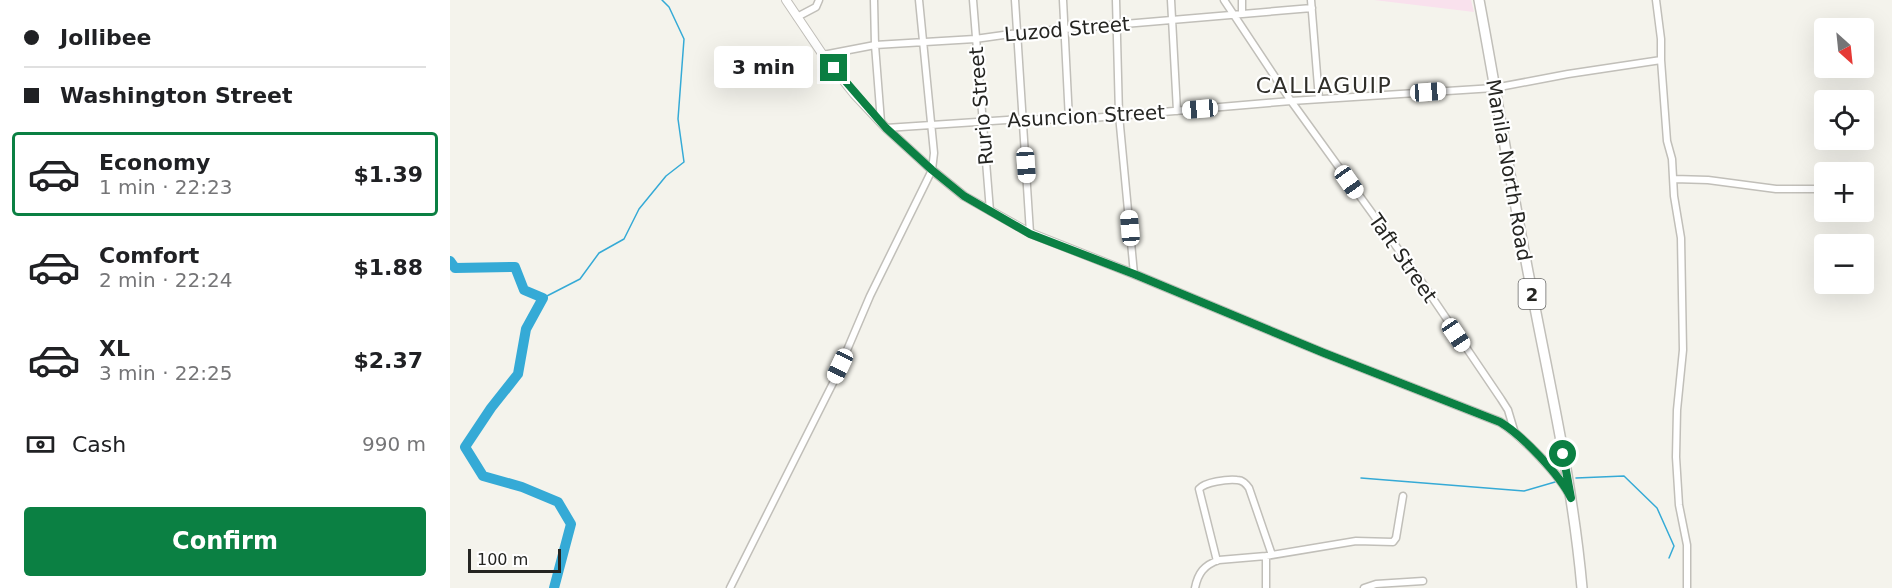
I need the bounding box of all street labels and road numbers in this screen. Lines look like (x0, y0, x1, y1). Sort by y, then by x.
street label: Luzod Street (1003, 12, 1131, 46)
street label: Rurio Street (964, 46, 998, 166)
street label: Manila North Road (1481, 77, 1537, 263)
street label: Asuncion Street (1006, 100, 1166, 132)
street label: Taft Street (1363, 208, 1442, 307)
road number: 2 (1518, 279, 1546, 309)

